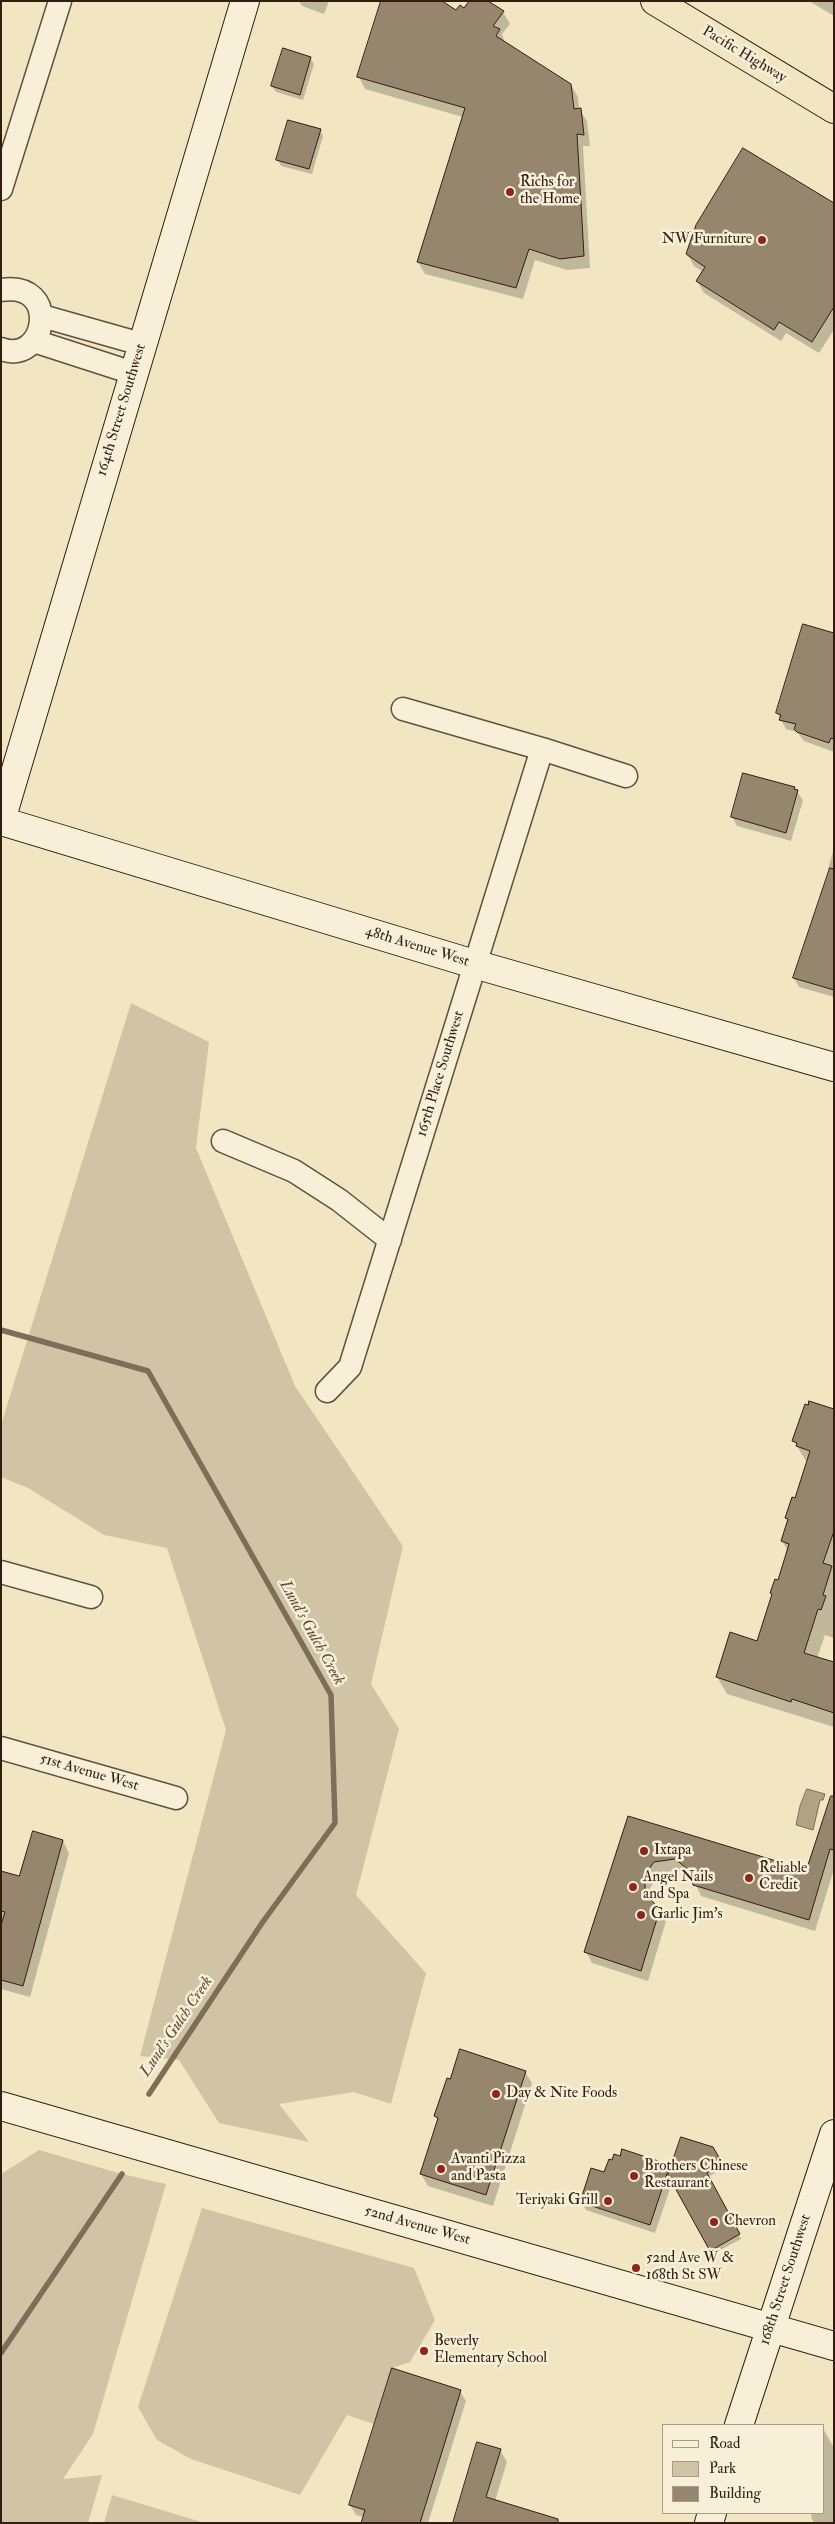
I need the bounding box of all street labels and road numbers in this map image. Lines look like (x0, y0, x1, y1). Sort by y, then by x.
street label: Pacific Highway (699, 23, 789, 87)
street label: 164th Street Southwest (93, 342, 151, 478)
street label: 48th Avenue West (363, 923, 471, 971)
street label: 165th Place Southwest (413, 1009, 469, 1139)
street label: 51st Avenue West (38, 1750, 140, 1796)
street label: 52nd Avenue West (362, 2202, 472, 2250)
street label: 168th Street Southwest (756, 2212, 816, 2348)

